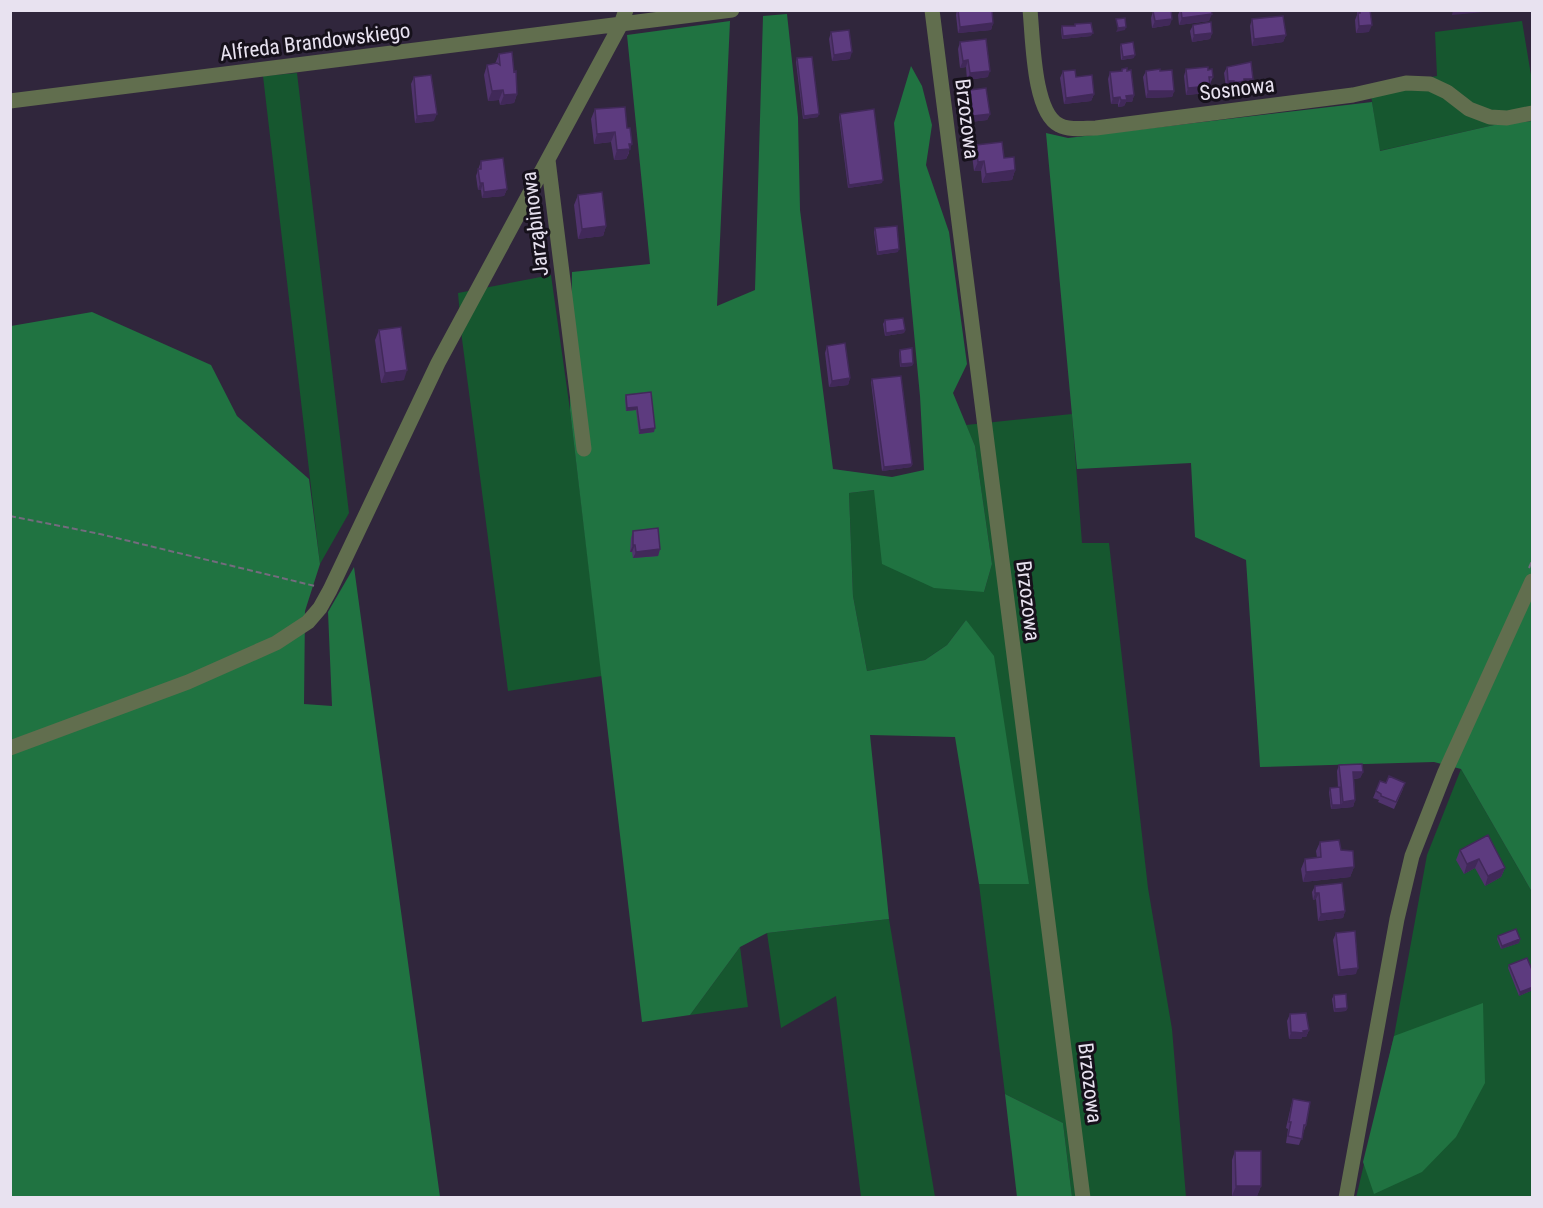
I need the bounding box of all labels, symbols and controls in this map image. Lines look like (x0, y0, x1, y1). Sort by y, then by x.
street label: Alfreda Brandowskiego (218, 18, 412, 66)
street label: Sosnowa (1198, 72, 1276, 106)
street label: Brzozowa (950, 78, 984, 160)
street label: Jarząbinowa (517, 170, 553, 278)
street label: Brzozowa (1011, 560, 1045, 642)
street label: Brzozowa (1073, 1042, 1107, 1124)

